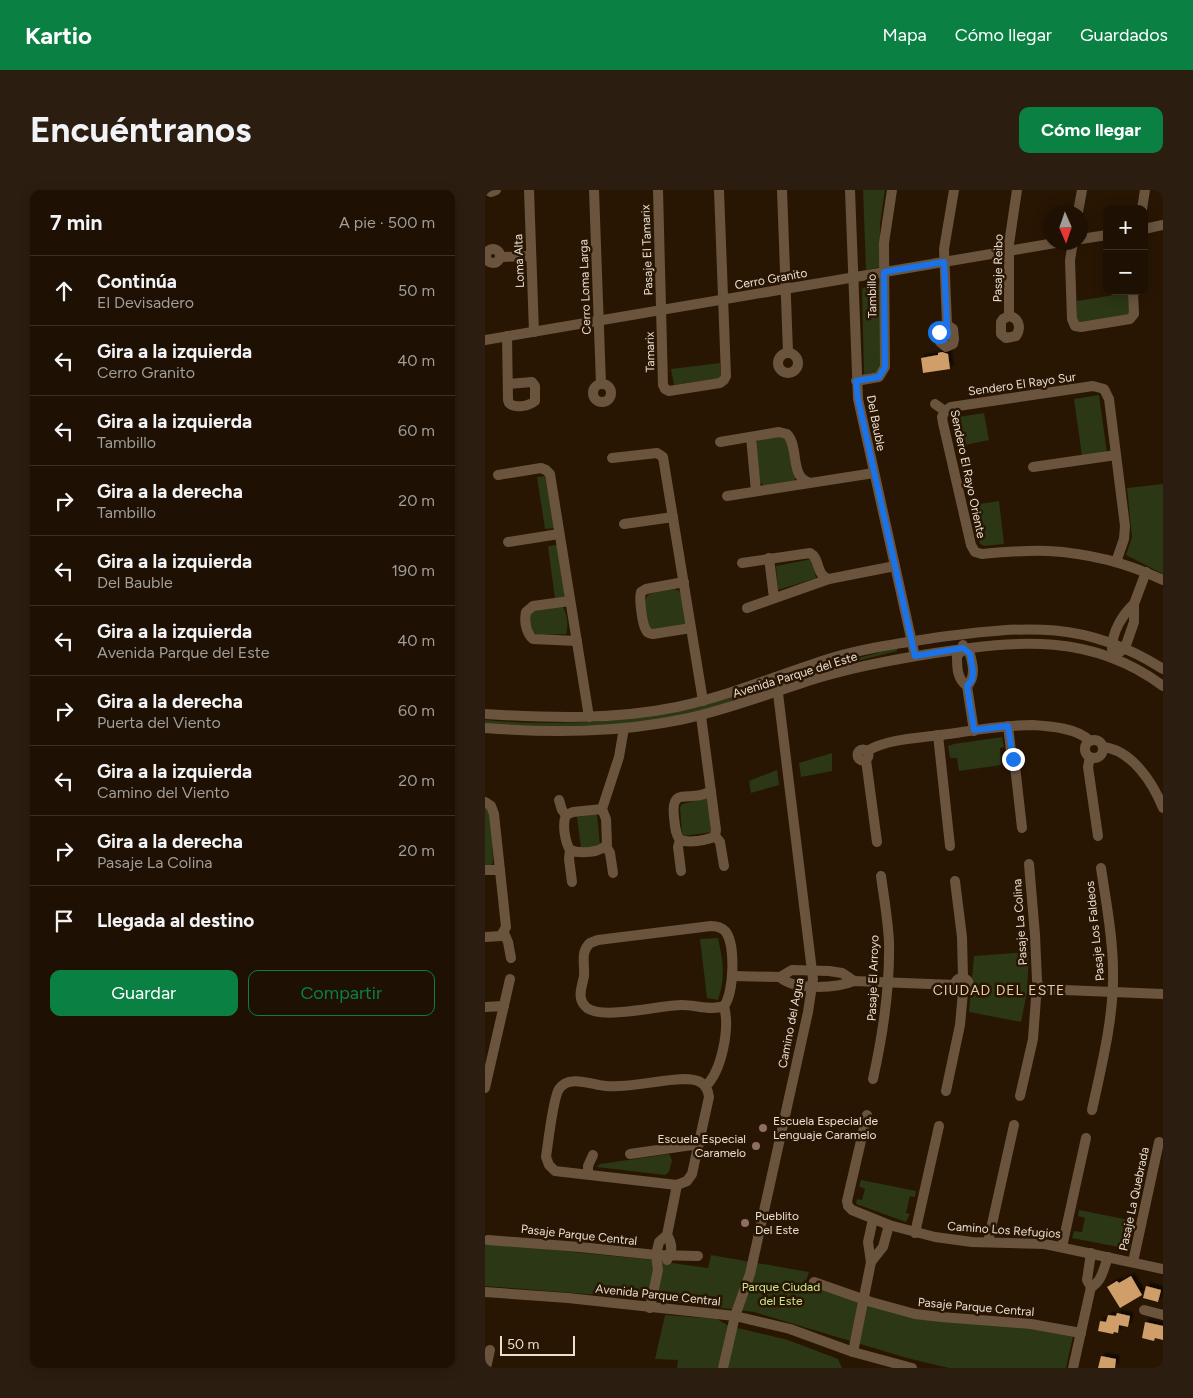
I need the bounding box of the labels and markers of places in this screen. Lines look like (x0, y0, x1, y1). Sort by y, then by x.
place label: Escuela Especial de Lenguaje Caramelo (773, 1114, 879, 1142)
marker: Escuela Especial de Lenguaje Caramelo (757, 1122, 769, 1134)
place label: Escuela Especial Caramelo (657, 1132, 746, 1160)
marker: Escuela Especial Caramelo (750, 1140, 762, 1152)
place label: Pueblito Del Este (755, 1209, 800, 1237)
marker: Pueblito Del Este (739, 1217, 751, 1229)

